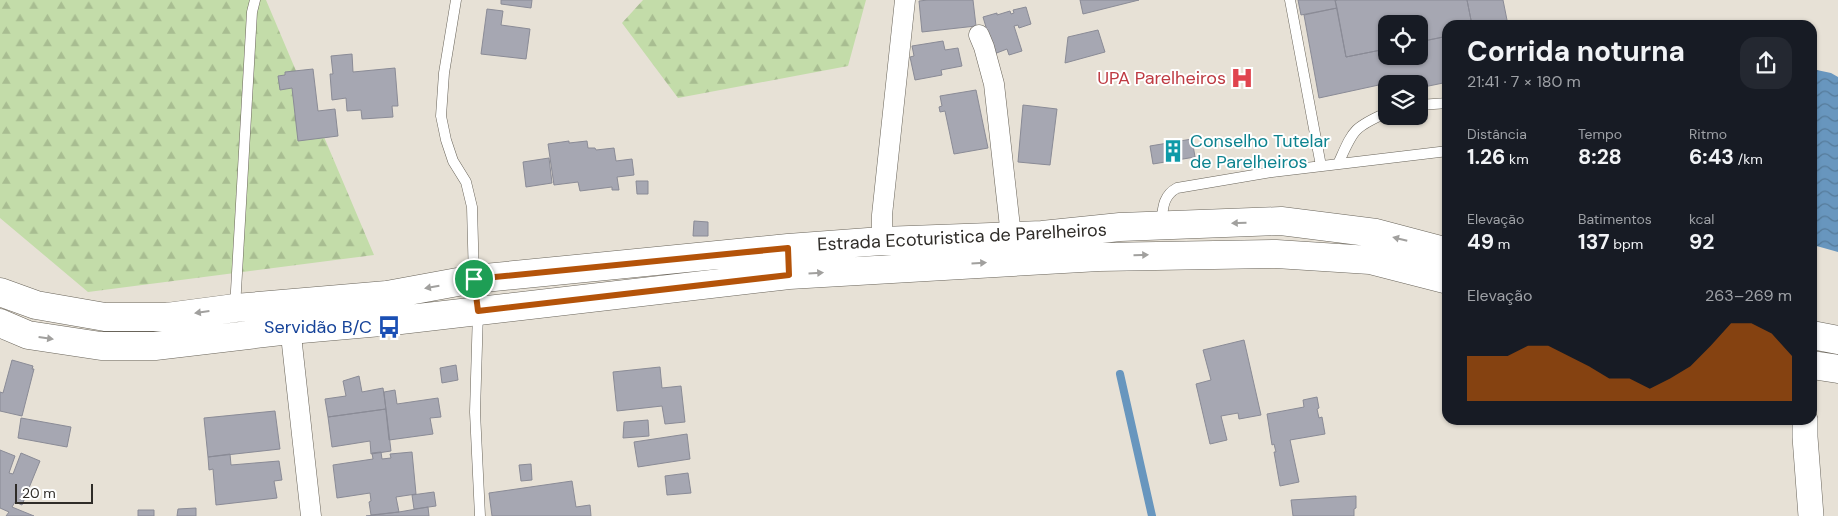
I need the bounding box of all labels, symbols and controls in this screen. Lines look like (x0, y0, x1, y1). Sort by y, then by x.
map controls (1378, 15, 1428, 125)
button: locate (1378, 15, 1428, 65)
text: Corrida noturna (1467, 33, 1685, 70)
button: share (1740, 37, 1792, 89)
hospital icon: UPA Parelheiros (1229, 65, 1255, 91)
place label: UPA Parelheiros (1097, 66, 1226, 90)
text: 21:41 · 7 × 180 m (1467, 71, 1581, 92)
button: layers (1378, 75, 1428, 125)
text: Distância (1467, 125, 1527, 143)
text: Tempo (1578, 125, 1622, 143)
text: Ritmo (1689, 125, 1727, 143)
place label: Conselho Tutelar de Parelheiros (1190, 129, 1330, 174)
building icon: Conselho Tutelar de Parelheiros (1160, 138, 1186, 164)
text: 1.26 (1467, 143, 1505, 171)
text: 8:28 (1578, 143, 1622, 171)
text: 6:43 (1689, 143, 1734, 171)
text: km (1505, 150, 1529, 168)
text: /km (1734, 150, 1763, 168)
text: Elevação (1467, 210, 1524, 228)
text: Batimentos (1578, 210, 1652, 228)
text: kcal (1689, 210, 1714, 228)
street label: Estrada Ecoturistica de Parelheiros (817, 217, 1107, 257)
one-way arrow (1231, 219, 1247, 227)
text: 49 (1467, 228, 1494, 256)
text: 137 (1578, 228, 1609, 256)
text: 92 (1689, 228, 1714, 256)
one-way arrow (1393, 235, 1408, 243)
text: m (1494, 235, 1510, 253)
text: bpm (1609, 235, 1643, 253)
one-way arrow (1133, 251, 1149, 259)
pin (453, 258, 495, 300)
one-way arrow (971, 259, 987, 267)
icon: arrive (460, 265, 488, 293)
one-way arrow (809, 269, 825, 277)
one-way arrow (424, 283, 440, 291)
text: Elevação (1467, 285, 1532, 306)
text: 263–269 m (1705, 285, 1792, 306)
one-way arrow (193, 309, 209, 317)
bus stop icon: Servidão B/C (376, 314, 402, 340)
place label: Servidão B/C (264, 315, 372, 339)
one-way arrow (39, 334, 55, 342)
scale bar (15, 481, 92, 504)
text: 20 m (22, 484, 56, 502)

